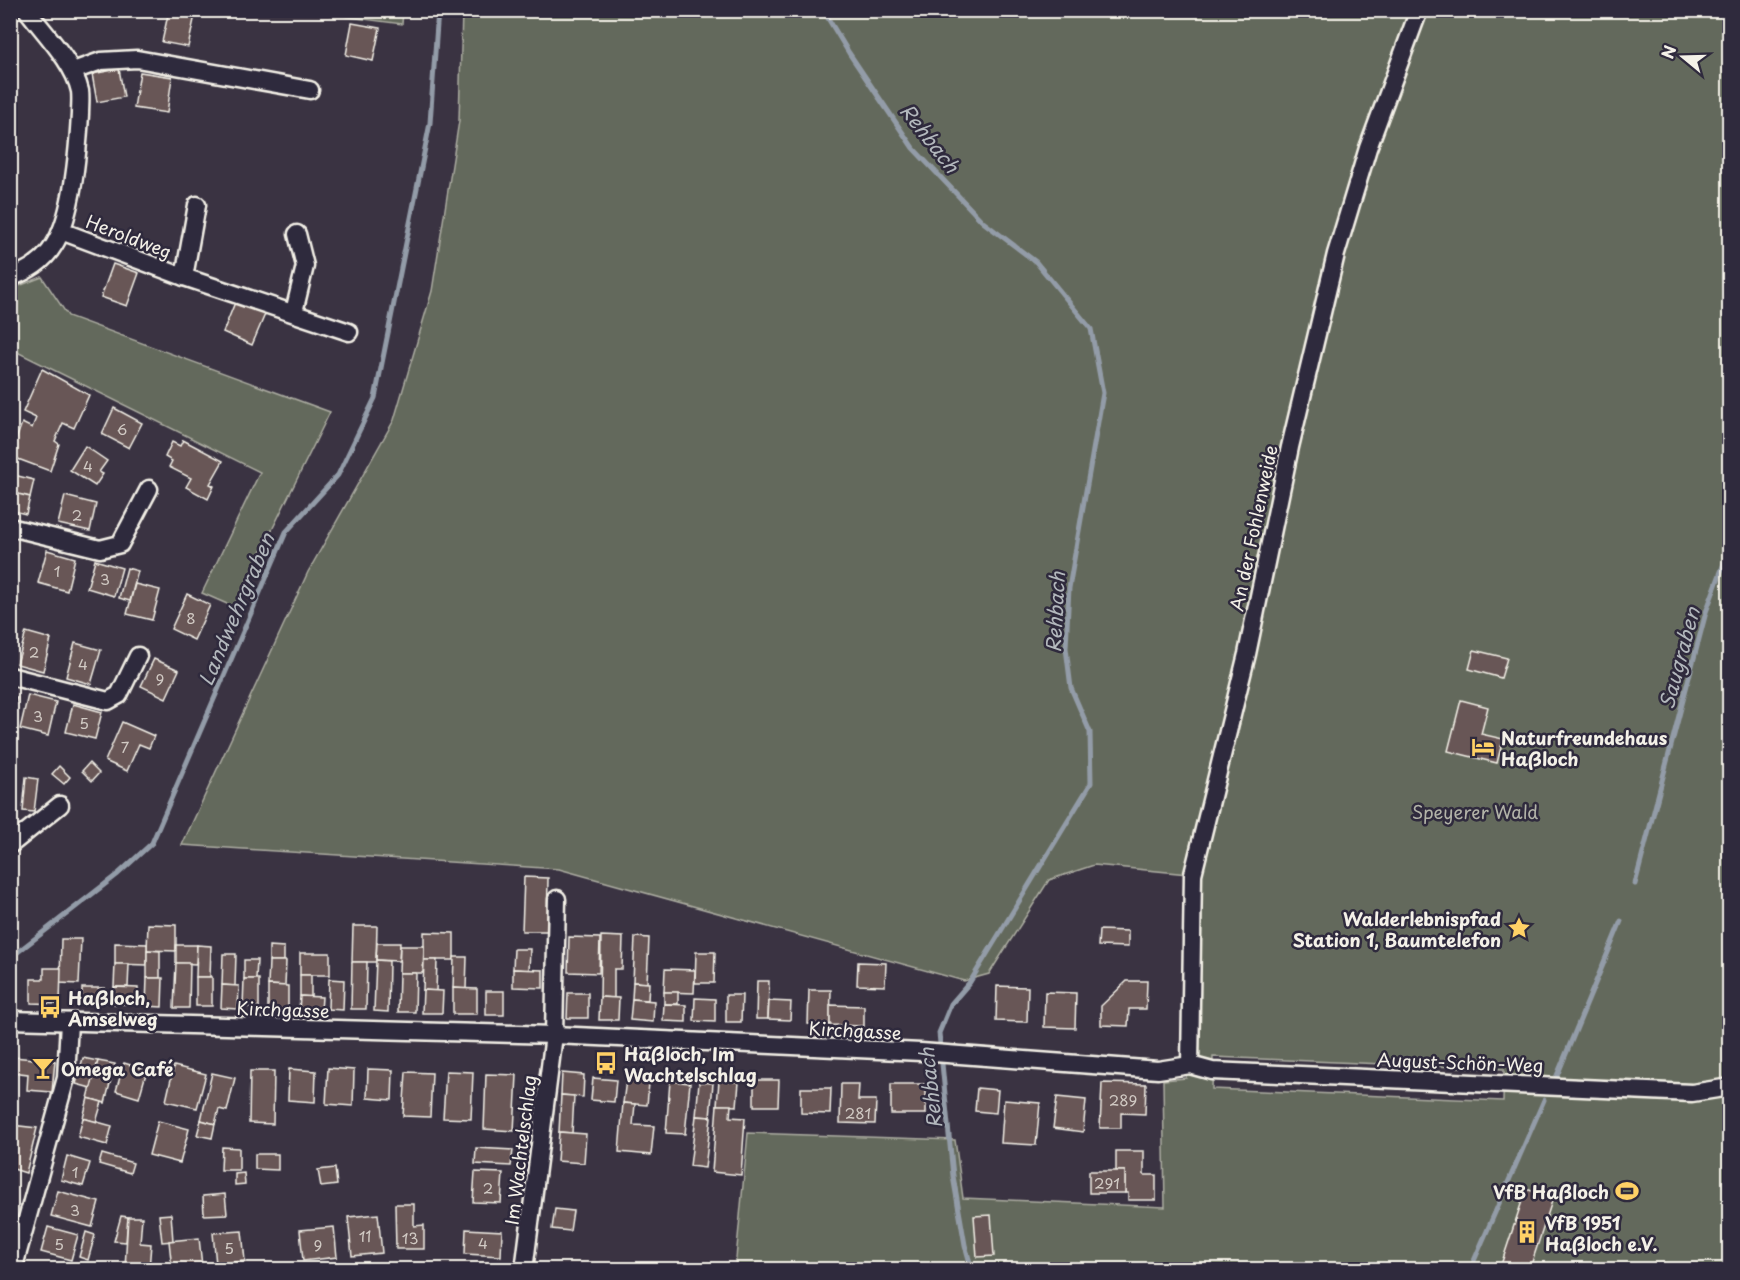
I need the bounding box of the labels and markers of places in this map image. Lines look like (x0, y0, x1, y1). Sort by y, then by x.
place label: Naturfreundehaus Haßloch (1501, 724, 1668, 772)
hotel icon: Naturfreundehaus Haßloch (1470, 734, 1496, 760)
place label: Walderlebnispfad Station 1, Baumtelefon (1293, 905, 1501, 953)
place icon: Walderlebnispfad Station 1, Baumtelefon (1506, 915, 1532, 941)
place label: Haßloch, Amselweg (67, 984, 158, 1032)
bus stop icon: Haßloch, Amselweg (37, 994, 63, 1020)
place label: Haßloch, Im Wachtelschlag (624, 1040, 757, 1088)
bus stop icon: Haßloch, Im Wachtelschlag (593, 1050, 619, 1076)
bar icon: Omega Café (30, 1055, 56, 1081)
place label: Omega Café (61, 1055, 174, 1082)
place label: VfB Haßloch (1493, 1178, 1609, 1205)
sports icon: VfB Haßloch (1614, 1178, 1640, 1204)
place label: VfB 1951 Haßloch e.V. (1545, 1209, 1658, 1257)
building icon: VfB 1951 Haßloch e.V. (1514, 1219, 1540, 1245)

